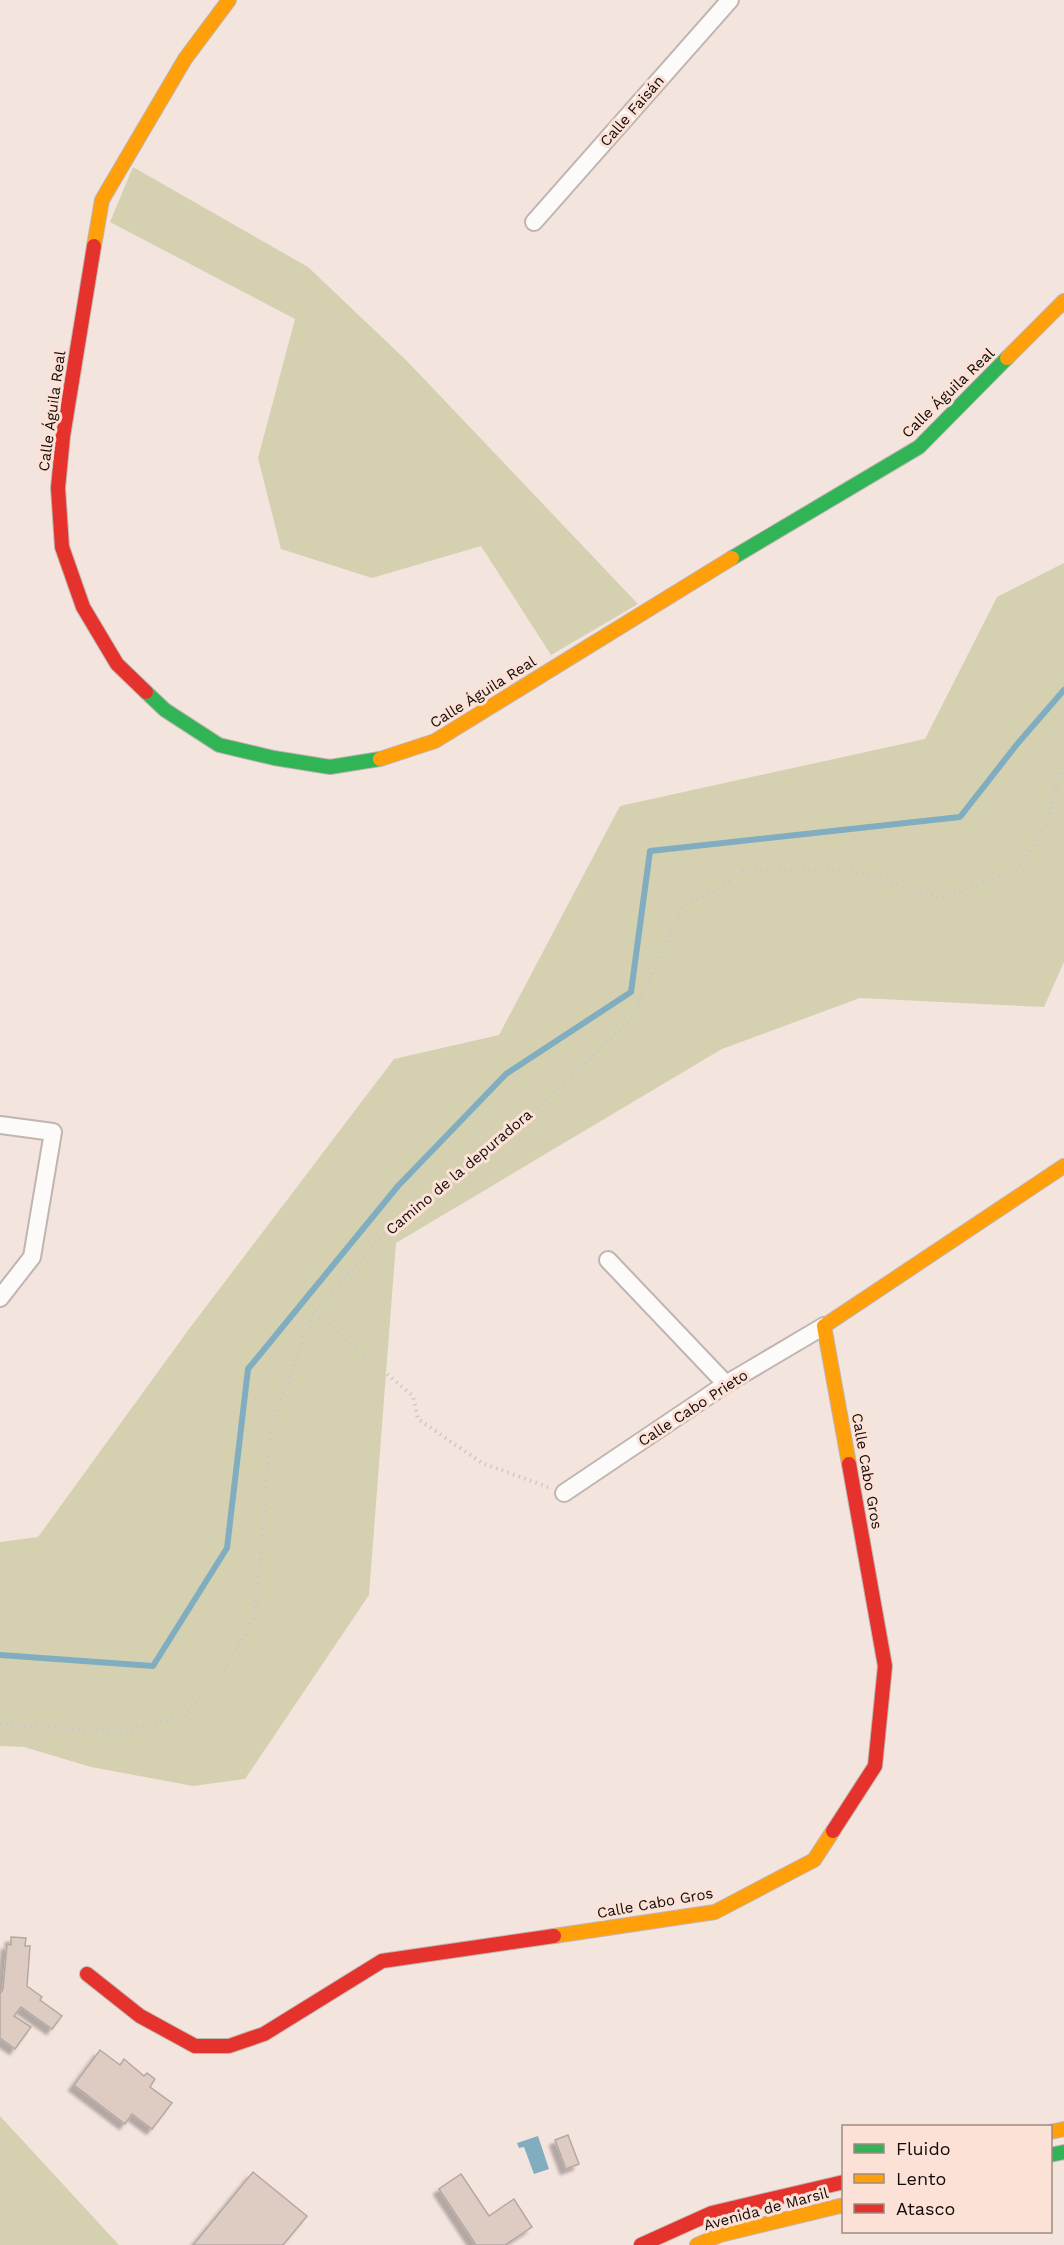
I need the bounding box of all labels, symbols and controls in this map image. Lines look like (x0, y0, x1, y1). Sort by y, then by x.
street label: Calle Faisán (596, 72, 668, 150)
street label: Calle Águila Real (898, 344, 998, 442)
street label: Calle Águila Real (35, 349, 69, 472)
street label: Calle Águila Real (427, 652, 540, 732)
street label: Camino de la depuradora (382, 1105, 536, 1238)
street label: Calle Cabo Prieto (635, 1366, 751, 1450)
street label: Calle Cabo Gros (848, 1411, 886, 1531)
street label: Calle Cabo Gros (595, 1884, 715, 1922)
legend (842, 2125, 1052, 2233)
text: Fluido (896, 2138, 950, 2159)
text: Lento (896, 2168, 946, 2189)
street label: Avenida de Marsil (702, 2184, 831, 2234)
text: Atasco (896, 2198, 955, 2219)

